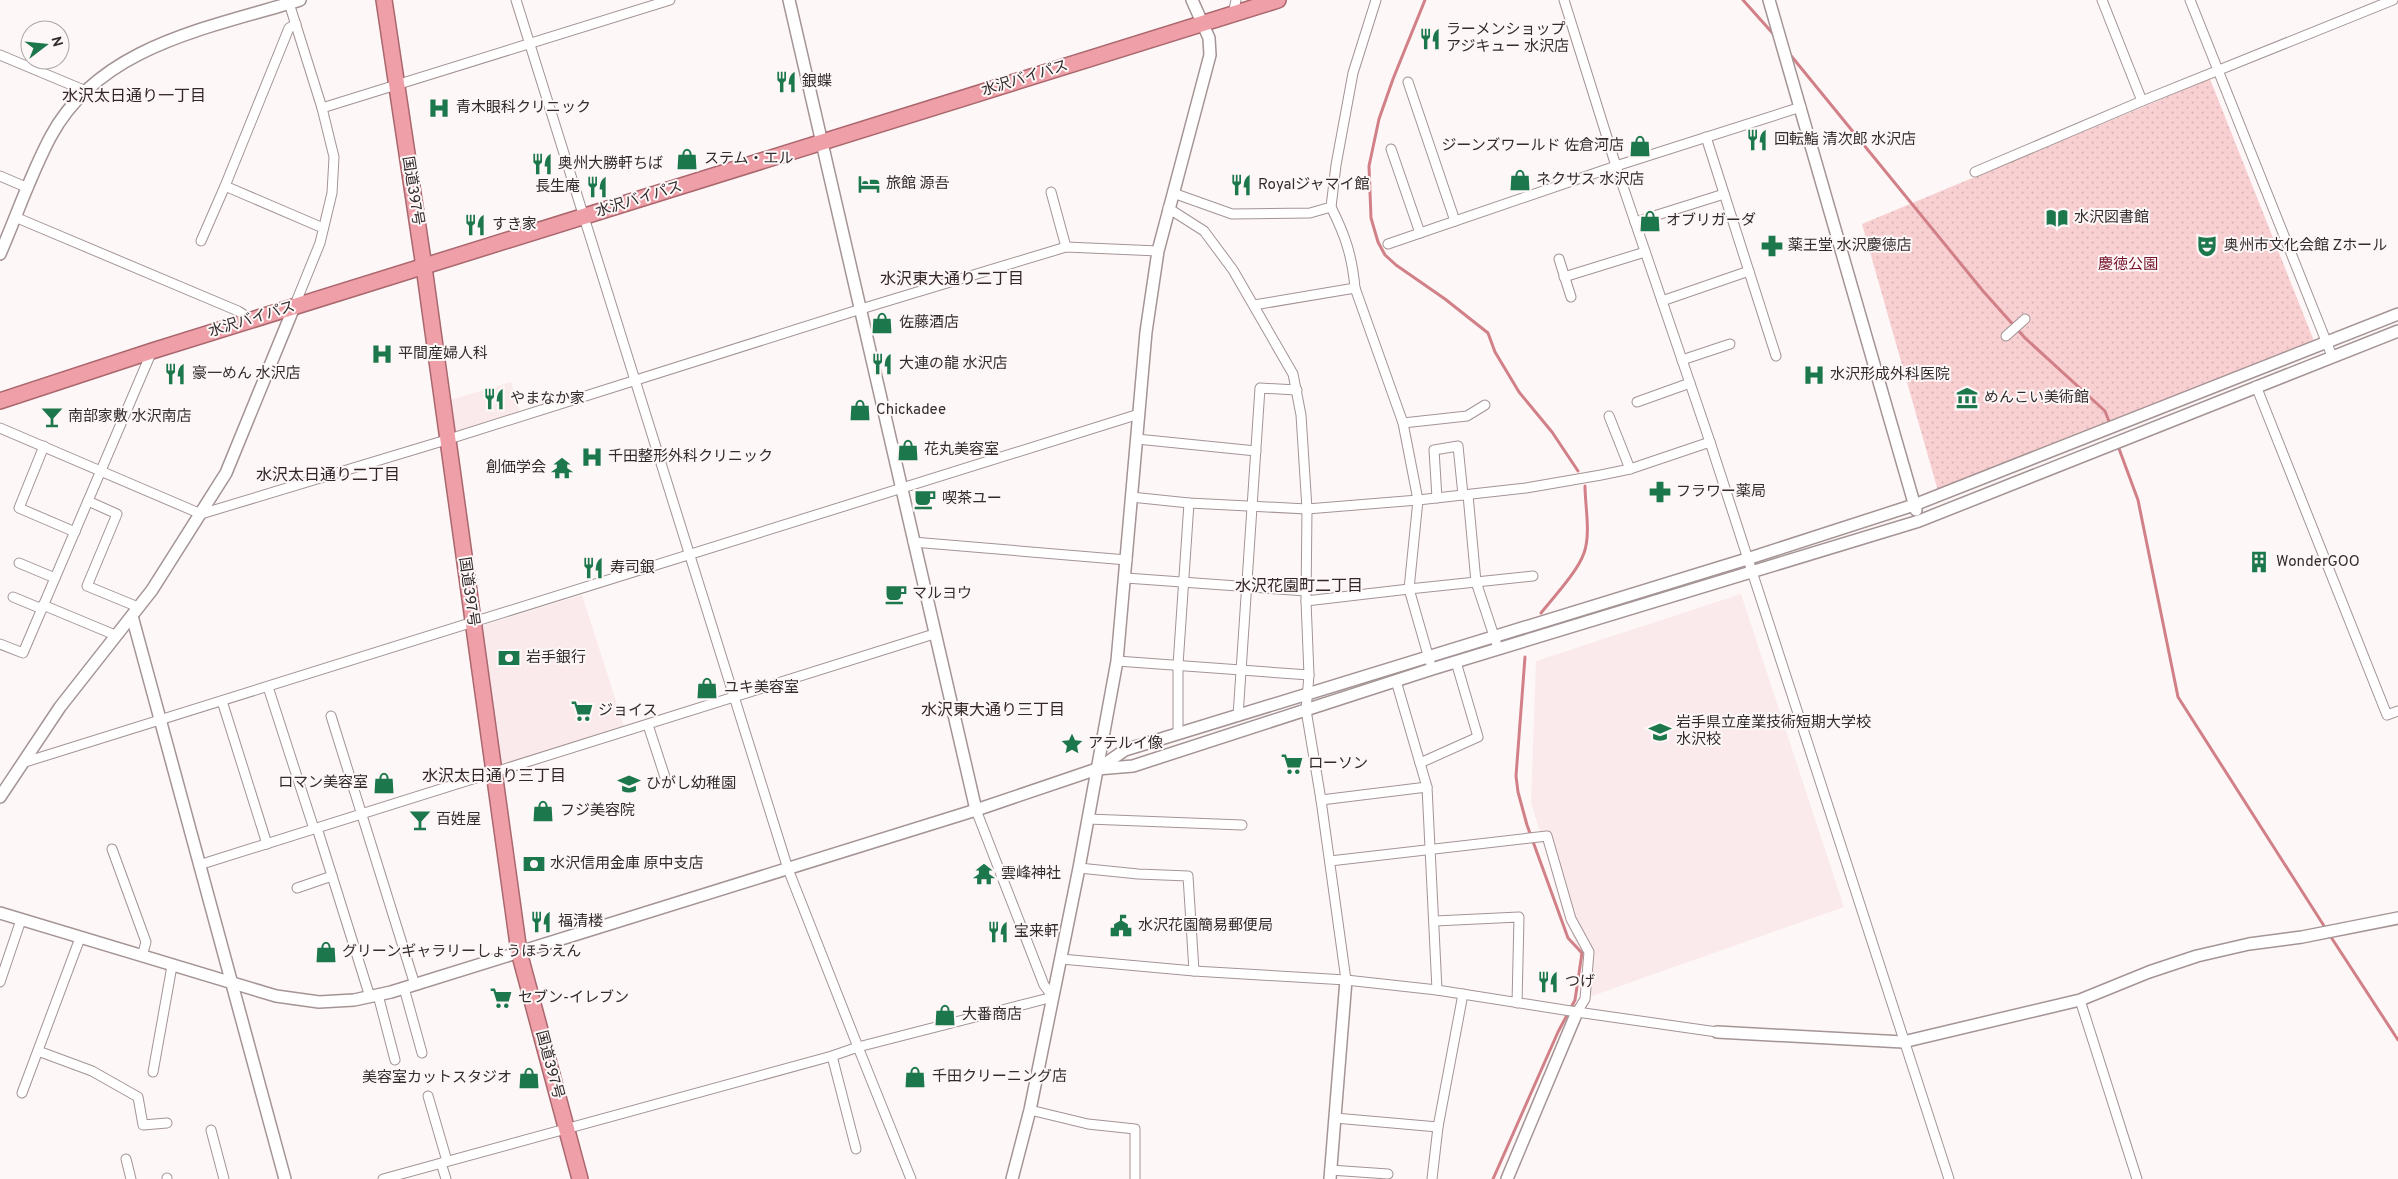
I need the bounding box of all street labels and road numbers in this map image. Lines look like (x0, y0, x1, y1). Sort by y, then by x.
street label: 水沢バイパス (979, 57, 1071, 101)
street label: 国道397号 (397, 155, 427, 227)
street label: 水沢バイパス (593, 178, 685, 222)
street label: 水沢バイパス (206, 298, 298, 342)
street label: 国道397号 (454, 556, 482, 628)
street label: 国道397号 (531, 1029, 567, 1101)

